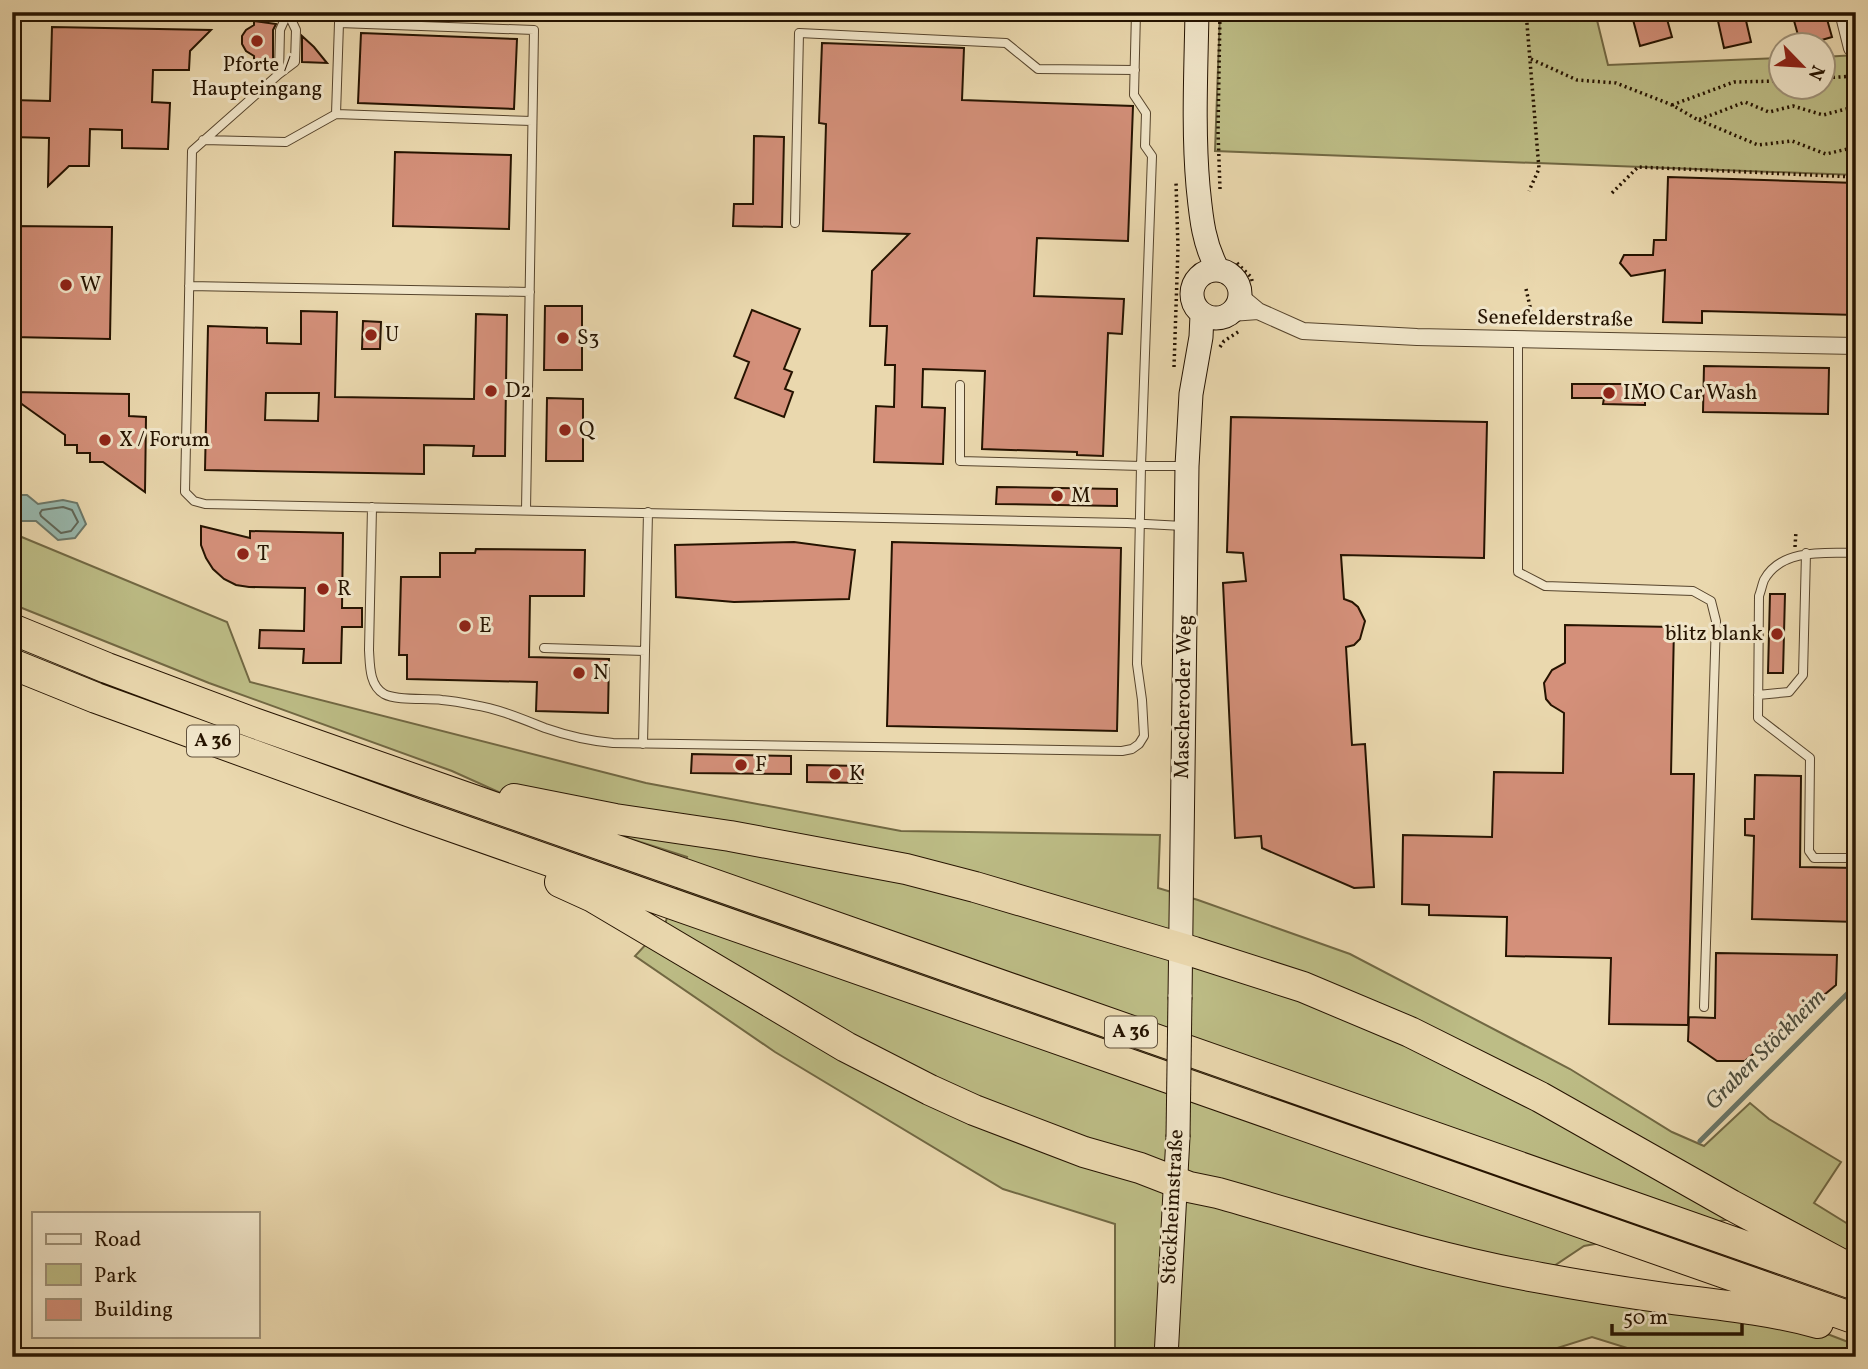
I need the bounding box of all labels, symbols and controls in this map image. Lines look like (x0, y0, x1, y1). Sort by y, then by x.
north arrow (1766, 32, 1836, 102)
marker: Pforte / Haupteingang (249, 33, 265, 49)
place label: Pforte / Haupteingang (192, 51, 322, 104)
text: N (1801, 61, 1830, 84)
place label: W (80, 271, 101, 300)
marker: W (58, 277, 74, 293)
street label: Senefelderstraße (1477, 303, 1633, 335)
place label: U (385, 321, 399, 350)
place label: S3 (577, 324, 599, 353)
marker: U (363, 327, 379, 343)
marker: S3 (555, 330, 571, 346)
place label: D2 (505, 377, 532, 406)
place label: IMO Car Wash (1623, 379, 1758, 408)
marker: D2 (483, 383, 499, 399)
marker: IMO Car Wash (1601, 385, 1617, 401)
place label: Q (579, 416, 596, 445)
marker: Q (557, 422, 573, 438)
place label: X / Forum (119, 426, 210, 455)
marker: X / Forum (97, 432, 113, 448)
place label: M (1071, 482, 1091, 511)
marker: M (1049, 488, 1065, 504)
place label: T (257, 540, 269, 569)
marker: T (235, 546, 251, 562)
place label: R (337, 575, 351, 604)
marker: R (315, 581, 331, 597)
place label: E (479, 612, 492, 641)
street label: Mascheroder Weg (1168, 614, 1200, 780)
marker: E (457, 618, 473, 634)
place label: blitz blank (1665, 620, 1764, 649)
marker: blitz blank (1769, 626, 1785, 642)
place label: N (593, 659, 609, 688)
marker: N (571, 665, 587, 681)
road number: A 36 (187, 726, 239, 756)
place label: F (755, 751, 767, 780)
marker: F (733, 757, 749, 773)
place label: K (849, 760, 863, 789)
marker: K (827, 766, 843, 782)
water label: Graben Stöckheim (1698, 982, 1834, 1118)
road number: A 36 (1105, 1016, 1157, 1048)
street label: Stöckheimstraße (1154, 1128, 1192, 1286)
legend (32, 1212, 259, 1338)
text: Road (94, 1226, 141, 1255)
text: Park (94, 1262, 137, 1291)
scale bar (1612, 1292, 1742, 1336)
text: Building (94, 1296, 173, 1325)
text: 50 m (1623, 1304, 1668, 1333)

